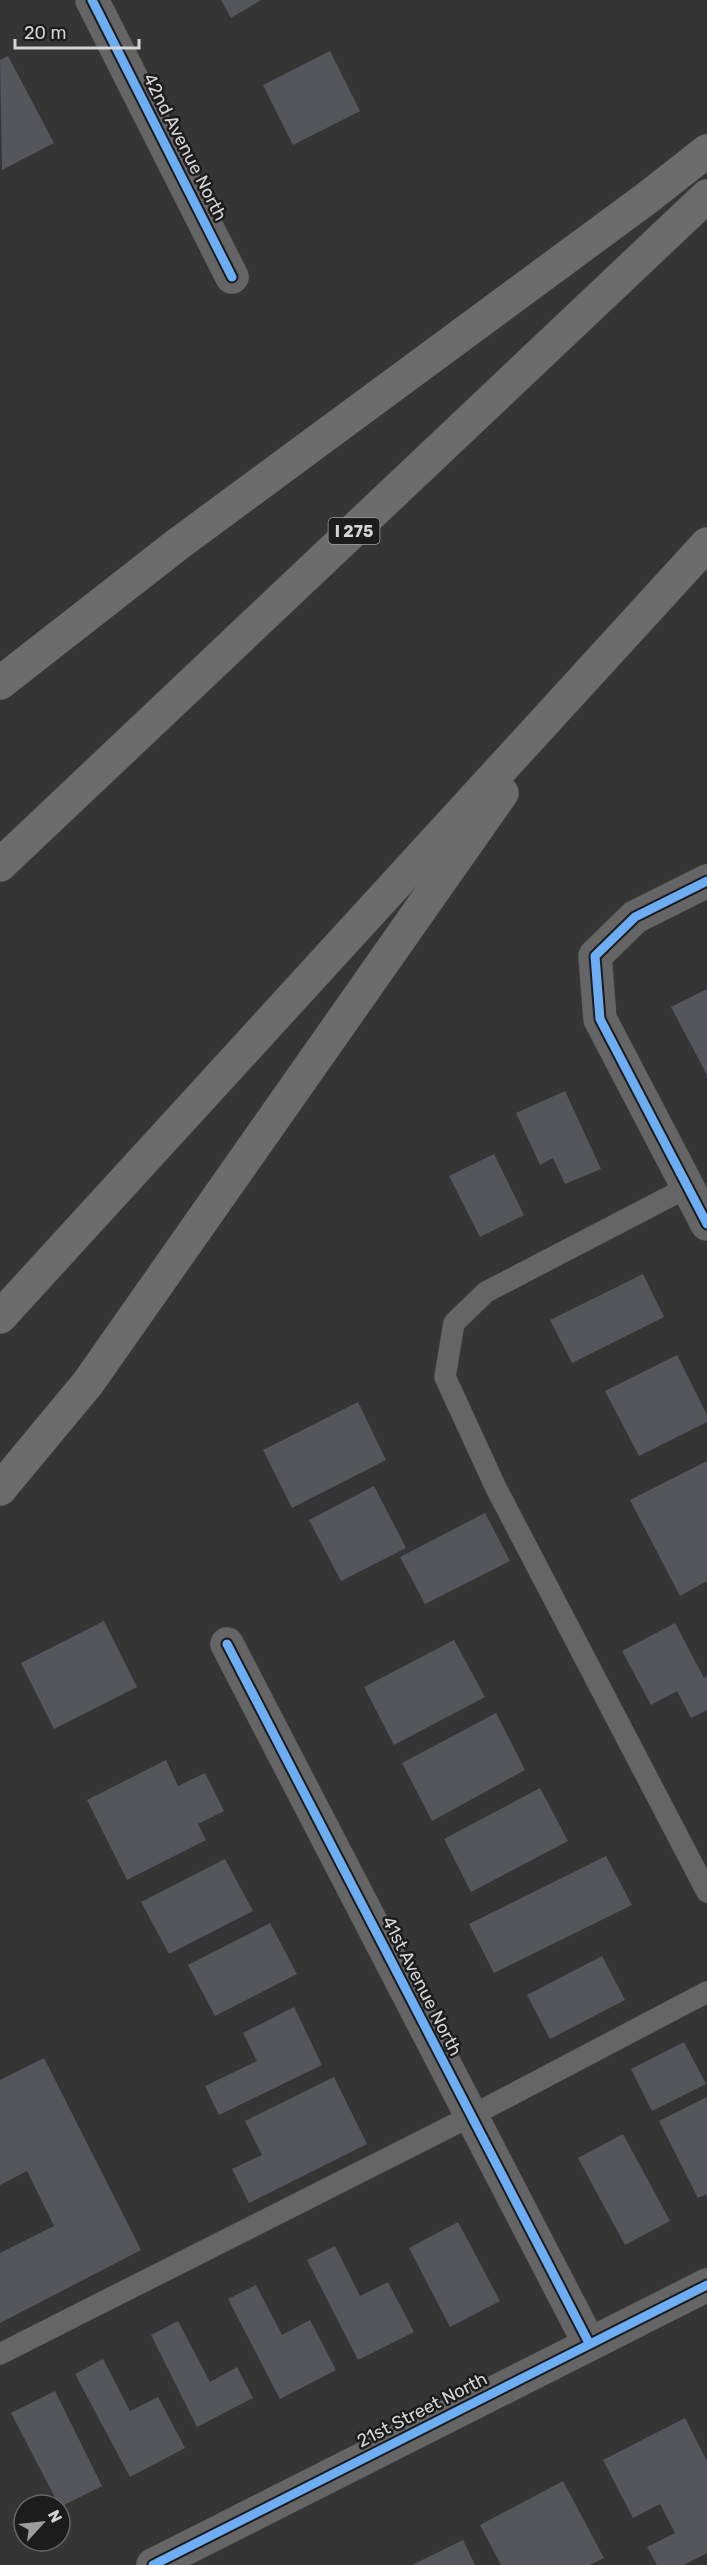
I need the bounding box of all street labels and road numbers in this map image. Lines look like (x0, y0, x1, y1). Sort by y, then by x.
street label: 42nd Avenue North (138, 70, 232, 224)
road number: I 275 (328, 518, 380, 544)
street label: 41st Avenue North (377, 1912, 467, 2060)
street label: 21st Street North (353, 2368, 491, 2452)

